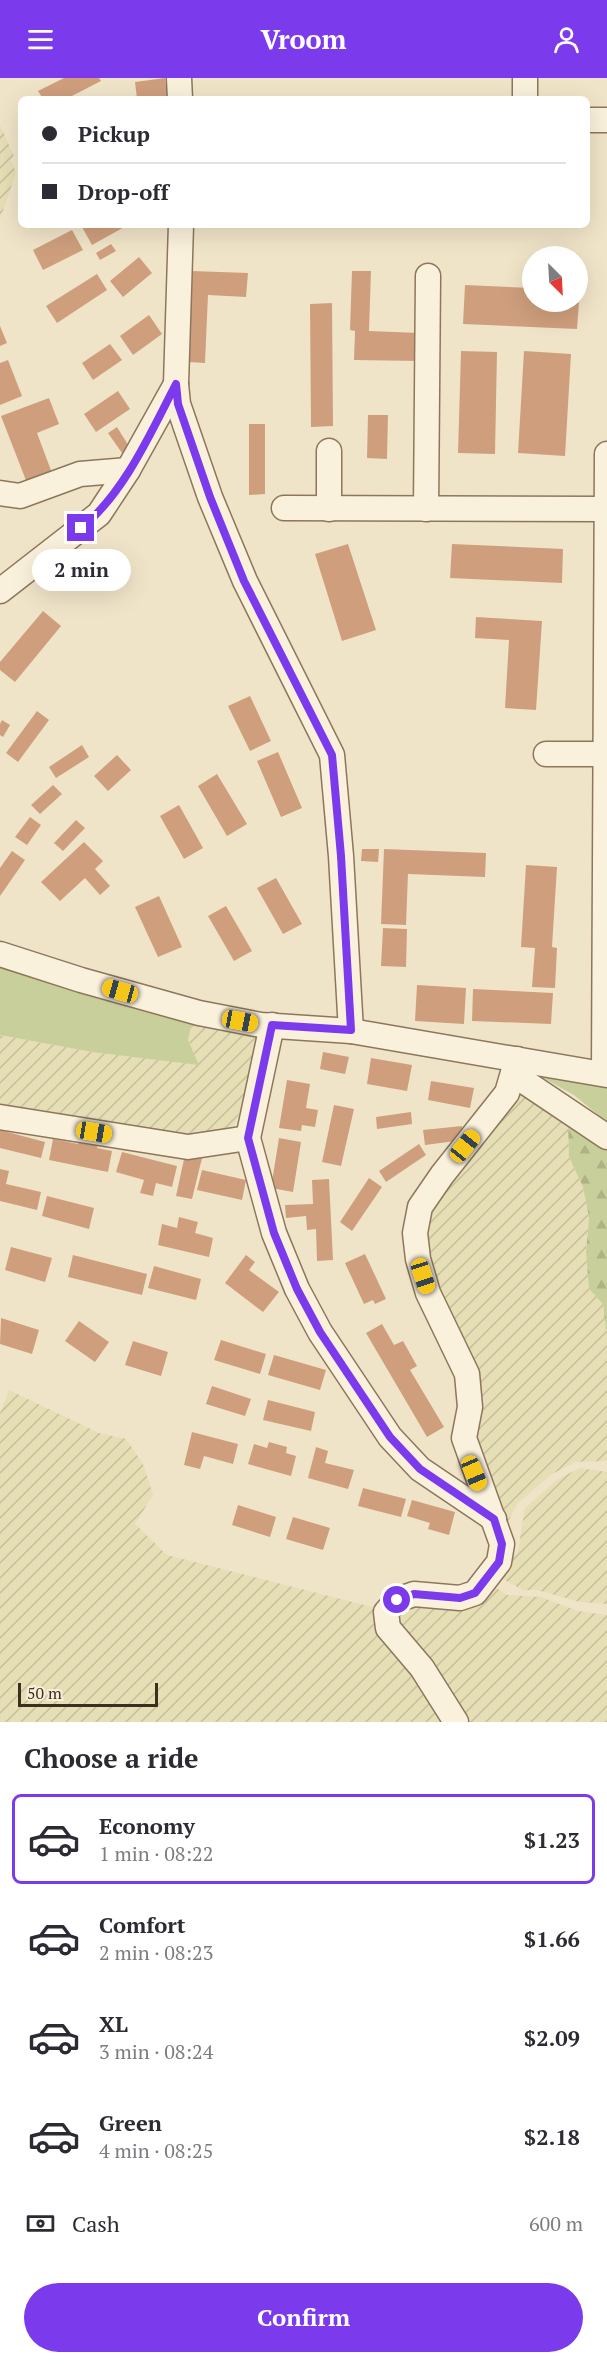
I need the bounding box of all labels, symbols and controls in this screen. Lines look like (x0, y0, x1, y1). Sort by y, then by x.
text: Vroom (260, 21, 347, 57)
icon: menu (24, 23, 57, 56)
icon: person (550, 23, 583, 56)
text: Pickup (78, 119, 150, 148)
text: Drop-off (78, 177, 169, 206)
north arrow (522, 246, 588, 312)
map controls (522, 246, 588, 312)
route end (67, 514, 94, 541)
callout: 2 min (32, 549, 130, 591)
text: 2 min (54, 556, 109, 583)
car (100, 977, 140, 1005)
car (221, 1009, 259, 1033)
car (75, 1120, 113, 1144)
car (447, 1126, 483, 1166)
car (409, 1256, 437, 1296)
car (459, 1453, 489, 1493)
route start (383, 1586, 410, 1613)
scale bar (18, 1680, 158, 1708)
text: 50 m (27, 1682, 62, 1704)
text: Choose a ride (24, 1740, 199, 1776)
text: Economy (99, 1811, 195, 1840)
icon: car (27, 1812, 81, 1866)
text: $1.23 (524, 1825, 580, 1854)
text: 1 min · 08:22 (99, 1840, 213, 1867)
text: Comfort (99, 1910, 185, 1939)
icon: car (27, 1911, 81, 1965)
text: $1.66 (524, 1924, 580, 1953)
text: 2 min · 08:23 (99, 1939, 213, 1966)
text: XL (99, 2009, 128, 2038)
icon: car (27, 2010, 81, 2064)
text: $2.09 (524, 2023, 580, 2052)
text: 3 min · 08:24 (99, 2038, 213, 2065)
text: Green (99, 2108, 162, 2137)
icon: car (27, 2109, 81, 2163)
text: $2.18 (524, 2122, 580, 2151)
text: 4 min · 08:25 (99, 2137, 213, 2164)
icon: cash (24, 2207, 57, 2240)
text: Cash (72, 2209, 120, 2238)
text: 600 m (529, 2210, 583, 2237)
button: Confirm (24, 2283, 583, 2352)

